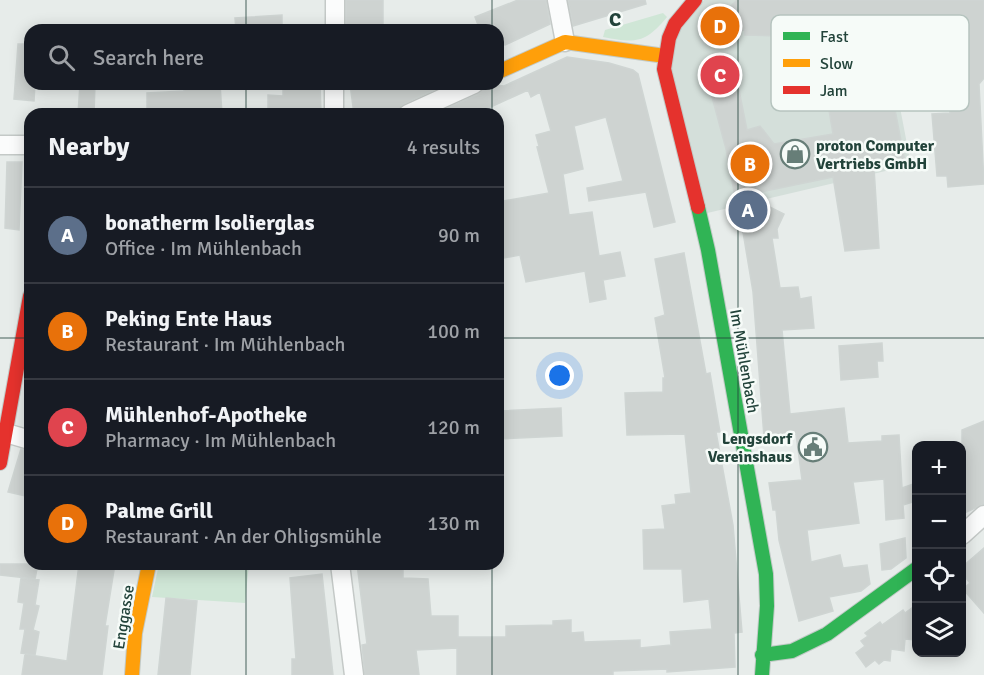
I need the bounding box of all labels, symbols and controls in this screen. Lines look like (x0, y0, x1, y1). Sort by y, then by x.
pin: D (700, 3, 740, 48)
text: C (609, 7, 621, 32)
legend (771, 15, 969, 111)
search box (24, 24, 504, 90)
text: Fast (820, 27, 849, 47)
icon: search (45, 41, 78, 74)
text: Search here (93, 44, 204, 71)
pin: C (700, 52, 740, 98)
text: Slow (820, 54, 854, 74)
text: Jam (820, 81, 848, 101)
text: Nearby (48, 131, 129, 163)
text: 4 results (407, 135, 480, 160)
place label: proton Computer Vertriebs GmbH (816, 136, 935, 174)
shop icon: proton Computer Vertriebs GmbH (779, 138, 811, 170)
pin: B (730, 142, 770, 186)
pin: A (728, 188, 768, 232)
text: bonatherm Isolierglas (105, 209, 314, 236)
text: A (61, 223, 74, 248)
text: 90 m (438, 223, 480, 248)
text: Office · Im Mühlenbach (105, 236, 302, 261)
text: Peking Ente Haus (105, 305, 272, 332)
street label: Im Mühlenbach (725, 308, 763, 415)
text: B (61, 319, 74, 344)
text: 100 m (427, 319, 480, 344)
text: Restaurant · Im Mühlenbach (105, 332, 345, 357)
your location (545, 361, 574, 390)
text: Mühlenhof-Apotheke (105, 401, 307, 428)
text: C (61, 415, 74, 440)
text: 120 m (427, 415, 480, 440)
text: Pharmacy · Im Mühlenbach (105, 428, 336, 453)
place label: Lengsdorf Vereinshaus (708, 429, 793, 467)
public building icon: Lengsdorf Vereinshaus (797, 431, 829, 463)
map controls (912, 441, 966, 657)
button: + (912, 441, 966, 495)
button: − (912, 495, 966, 549)
text: Palme Grill (105, 497, 213, 524)
text: D (61, 511, 74, 536)
text: 130 m (427, 511, 480, 536)
text: Restaurant · An der Ohligsmühle (105, 524, 382, 549)
button: locate (912, 549, 966, 603)
street label: Enggasse (109, 584, 139, 651)
button: layers (912, 603, 966, 657)

